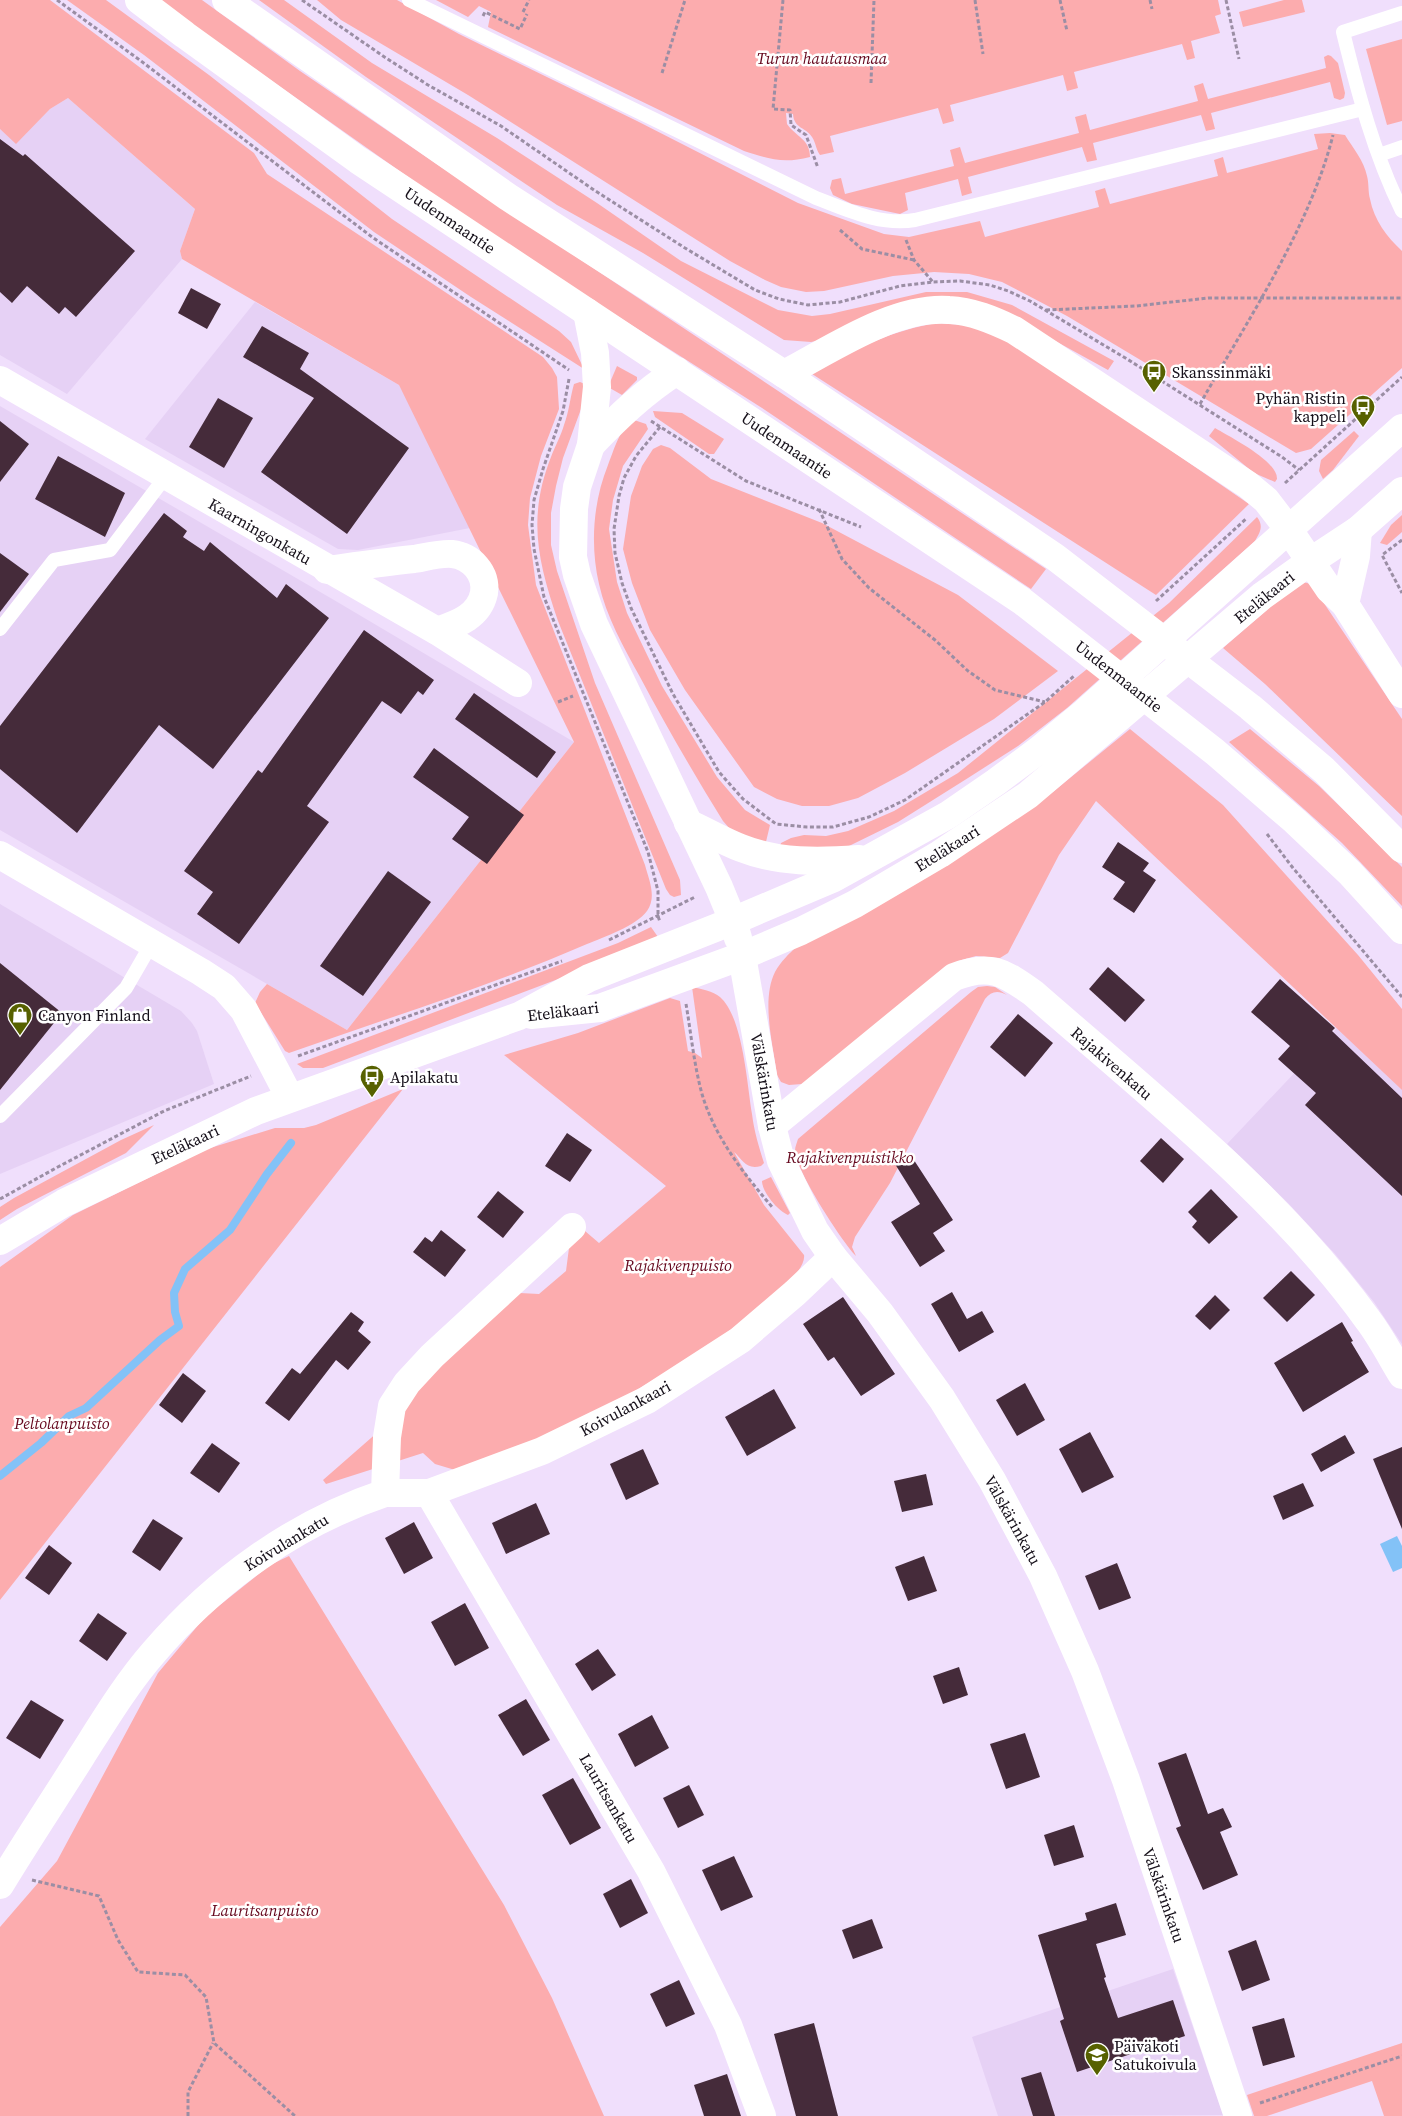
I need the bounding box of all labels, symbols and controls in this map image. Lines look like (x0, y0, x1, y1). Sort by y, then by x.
park label: Turun hautausmaa (757, 47, 888, 69)
street label: Uudenmaantie (400, 181, 500, 259)
bus stop icon: Skanssinmäki (1141, 359, 1167, 393)
place label: Skanssinmäki (1172, 361, 1271, 383)
place label: Pyhän Ristin kappeli (1255, 387, 1346, 427)
bus stop icon: Pyhän Ristin kappeli (1350, 394, 1376, 428)
street label: Uudenmaantie (737, 406, 837, 484)
street label: Kaarningonkatu (204, 493, 316, 569)
street label: Eteläkaari (1229, 566, 1299, 628)
street label: Uudenmaantie (1071, 635, 1167, 717)
street label: Eteläkaari (911, 819, 984, 876)
street label: Eteläkaari (526, 996, 600, 1026)
shop icon: Canyon Finland (7, 1002, 33, 1036)
place label: Canyon Finland (38, 1004, 150, 1026)
street label: Rajakivenkatu (1066, 1021, 1158, 1105)
street label: Välskärinkatu (746, 1031, 784, 1133)
bus stop icon: Apilakatu (359, 1064, 385, 1098)
place label: Apilakatu (390, 1066, 458, 1088)
street label: Eteläkaari (148, 1119, 223, 1169)
park label: Rajakivenpuistikko (785, 1146, 914, 1168)
park label: Rajakivenpuisto (623, 1254, 732, 1276)
street label: Koivulankaari (576, 1375, 674, 1441)
park label: Peltolanpuisto (13, 1412, 110, 1434)
street label: Välskärinkatu (979, 1471, 1047, 1569)
street label: Koivulankatu (240, 1508, 332, 1576)
street label: Lauritsankatu (575, 1749, 643, 1847)
street label: Välskärinkatu (1137, 1845, 1191, 1945)
park label: Lauritsanpuisto (210, 1899, 319, 1921)
place label: Päiväkoti Satukoivula (1114, 2035, 1198, 2075)
school or university icon: Päiväkoti Satukoivula (1084, 2042, 1110, 2076)

